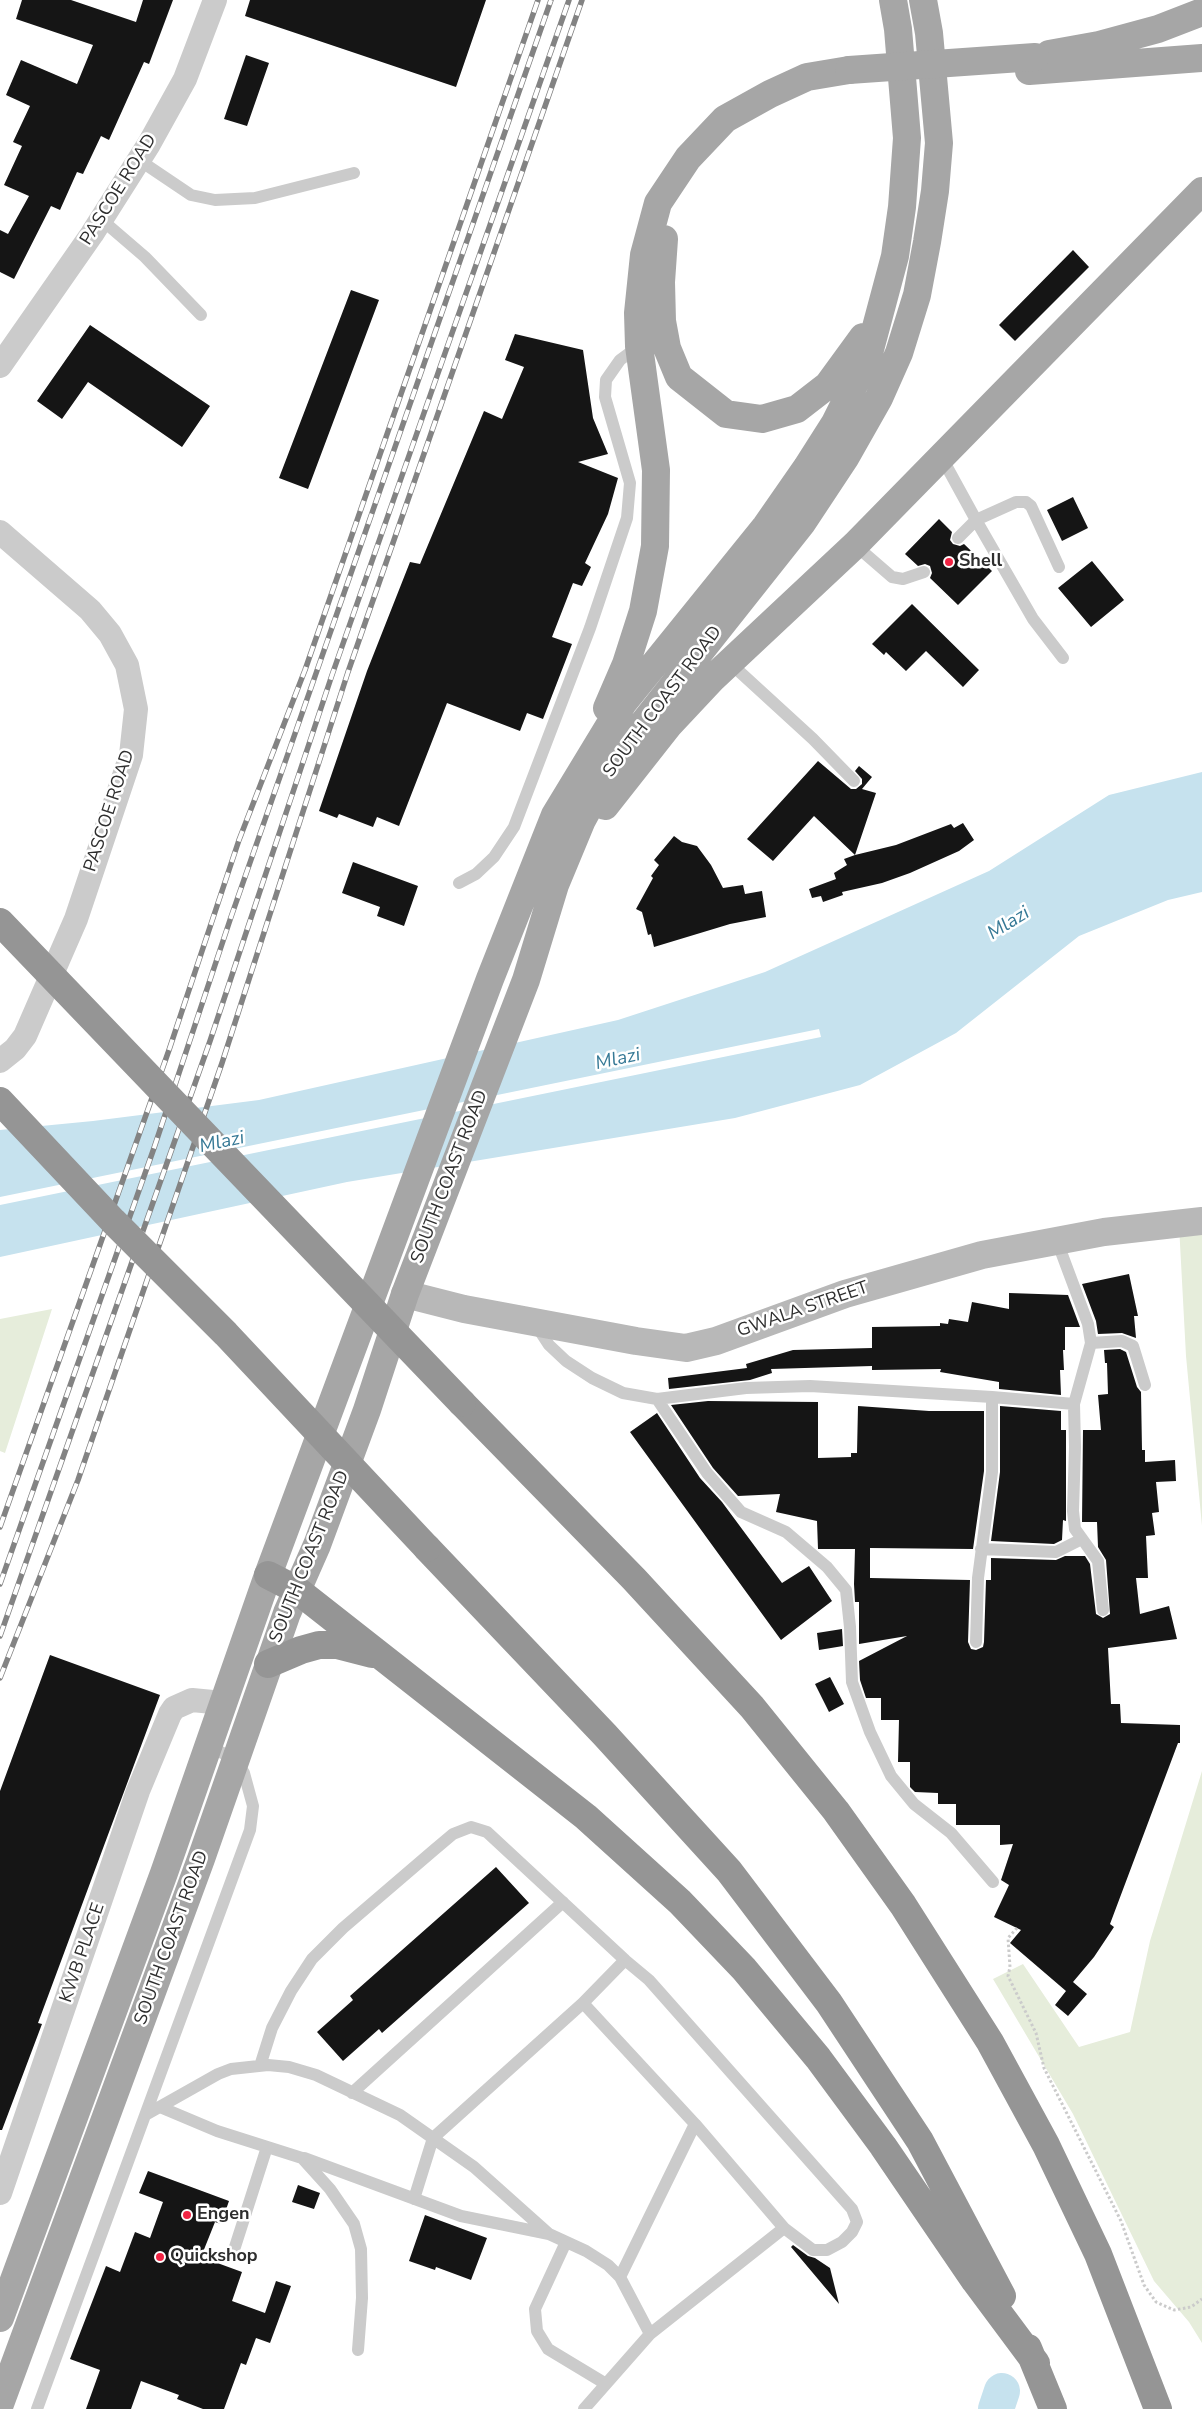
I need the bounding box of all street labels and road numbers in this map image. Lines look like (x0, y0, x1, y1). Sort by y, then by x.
street label: PASCOE ROAD (76, 130, 162, 250)
street label: SOUTH COAST ROAD (599, 622, 727, 782)
street label: PASCOE ROAD (80, 747, 140, 875)
street label: SOUTH COAST ROAD (407, 1087, 493, 1267)
street label: GWALA STREET (735, 1277, 871, 1343)
street label: SOUTH COAST ROAD (266, 1468, 354, 1646)
street label: SOUTH COAST ROAD (130, 1848, 214, 2028)
street label: KWB PLACE (56, 1900, 110, 2006)

